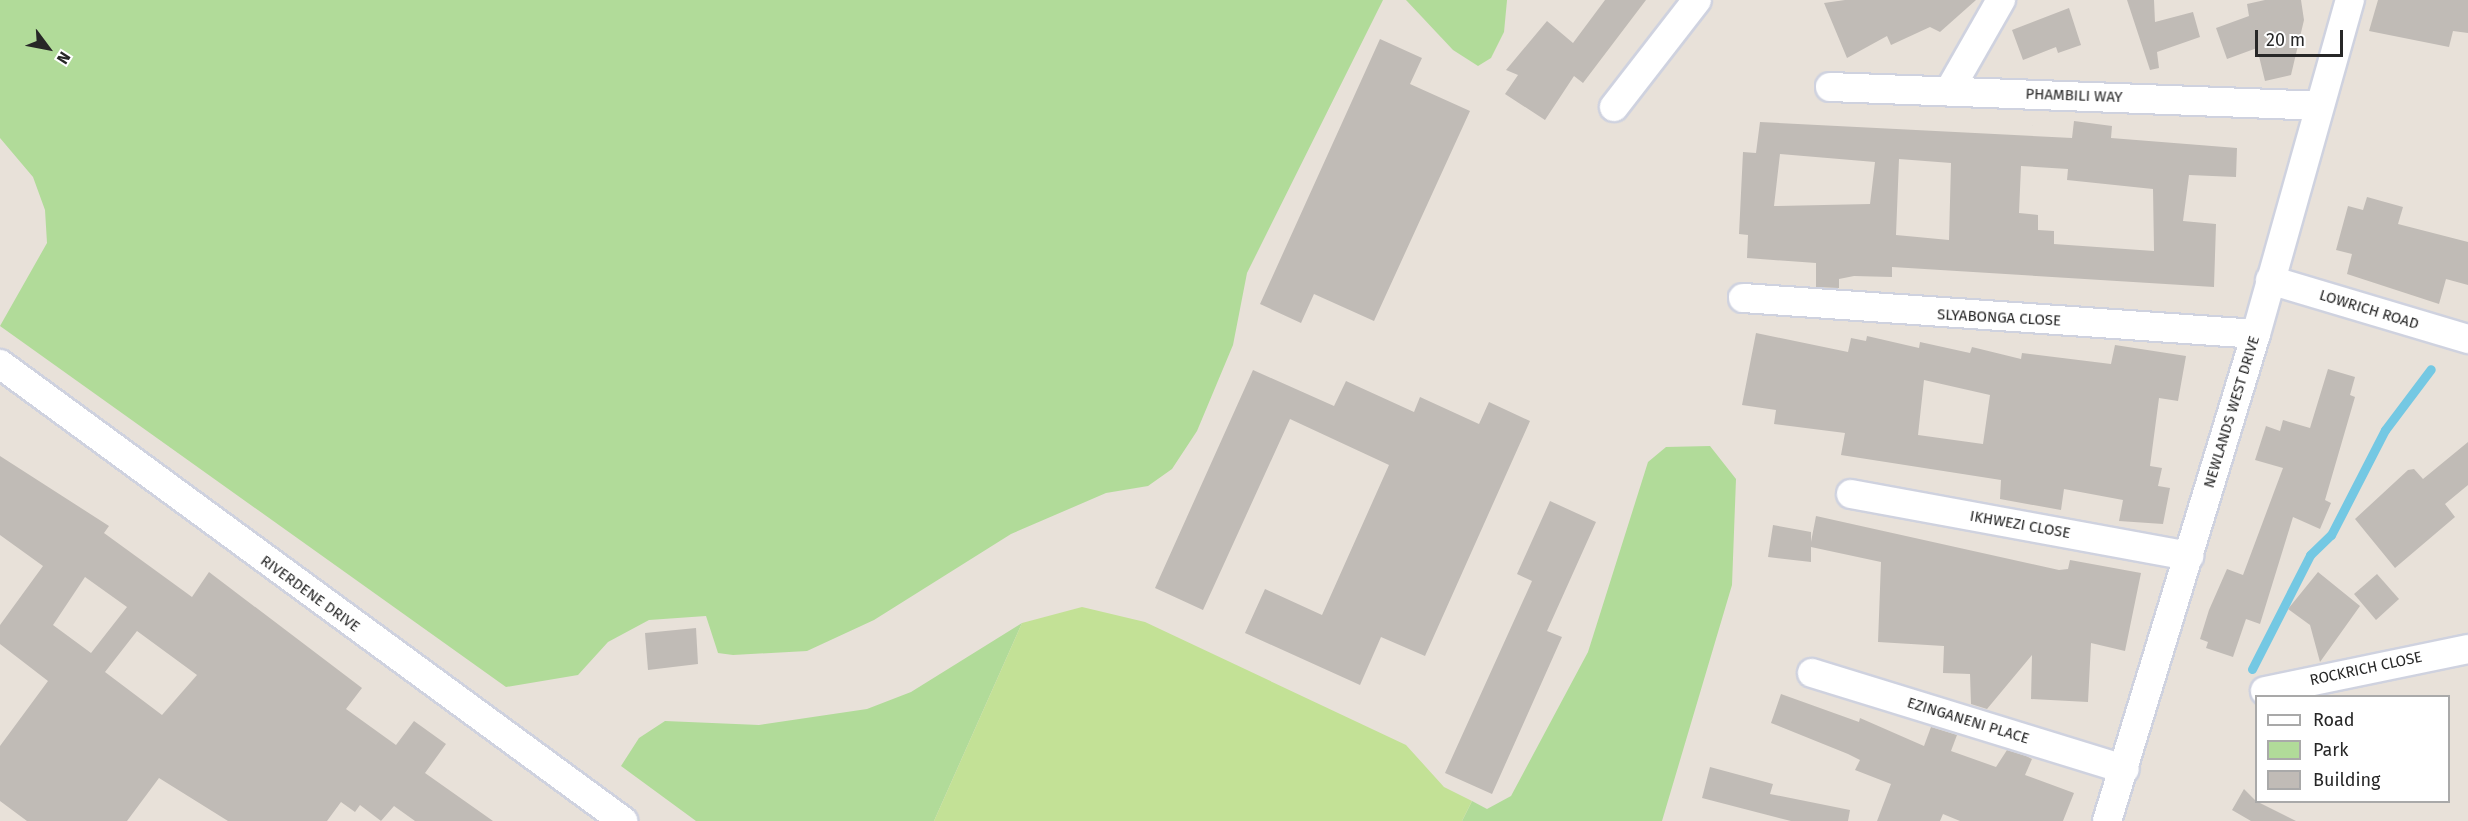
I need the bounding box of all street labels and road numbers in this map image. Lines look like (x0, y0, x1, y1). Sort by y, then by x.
street label: PHAMBILI WAY (2025, 85, 2123, 107)
street label: LOWRICH ROAD (2317, 286, 2421, 334)
street label: SLYABONGA CLOSE (1937, 306, 2061, 330)
street label: NEWLANDS WEST DRIVE (2200, 334, 2264, 490)
street label: IKHWEZI CLOSE (1968, 507, 2072, 543)
street label: RIVERDENE DRIVE (257, 552, 363, 636)
street label: ROCKRICH CLOSE (2308, 648, 2424, 690)
street label: EZINGANENI PLACE (1905, 694, 2031, 748)

